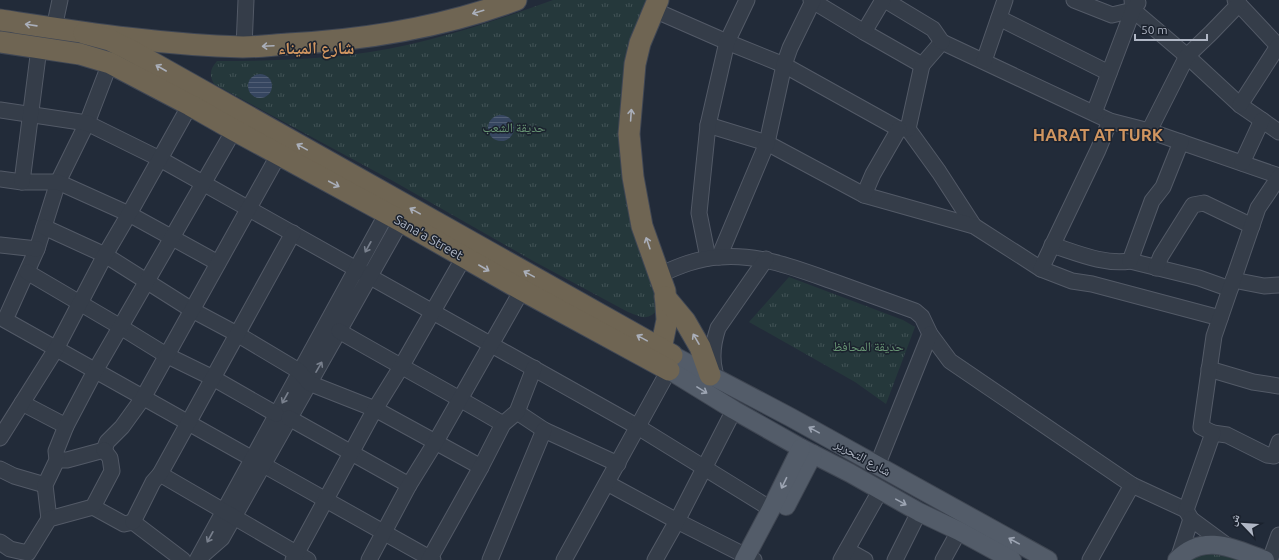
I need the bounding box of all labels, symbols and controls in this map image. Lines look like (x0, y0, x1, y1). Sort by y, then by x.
one-way arrow (472, 9, 485, 16)
scale bar (1135, 16, 1207, 42)
one-way arrow (25, 21, 38, 29)
text: 50 m (1141, 23, 1168, 36)
district label: شارع الميناء (278, 38, 354, 59)
one-way arrow (262, 42, 275, 49)
one-way arrow (155, 63, 167, 71)
one-way arrow (627, 109, 634, 122)
park label: حديقة الشعب (482, 120, 546, 135)
district label: HARAT AT TURK (1033, 125, 1164, 144)
one-way arrow (296, 143, 308, 151)
one-way arrow (328, 181, 340, 189)
one-way arrow (409, 206, 421, 214)
street label: Sana'a Street (392, 212, 466, 262)
one-way arrow (644, 237, 651, 250)
one-way arrow (364, 241, 372, 253)
one-way arrow (478, 265, 490, 273)
one-way arrow (523, 270, 535, 278)
one-way arrow (691, 333, 699, 345)
one-way arrow (636, 334, 648, 341)
park label: حديقة المحافظ (832, 339, 904, 354)
one-way arrow (315, 361, 323, 373)
one-way arrow (696, 386, 707, 394)
one-way arrow (281, 392, 289, 404)
one-way arrow (808, 426, 820, 434)
street label: شارع التحرير (830, 435, 893, 481)
one-way arrow (780, 477, 787, 489)
one-way arrow (895, 499, 907, 506)
north arrow (1223, 504, 1263, 544)
text: ش (1226, 512, 1244, 528)
one-way arrow (205, 531, 213, 543)
one-way arrow (1008, 537, 1020, 544)

